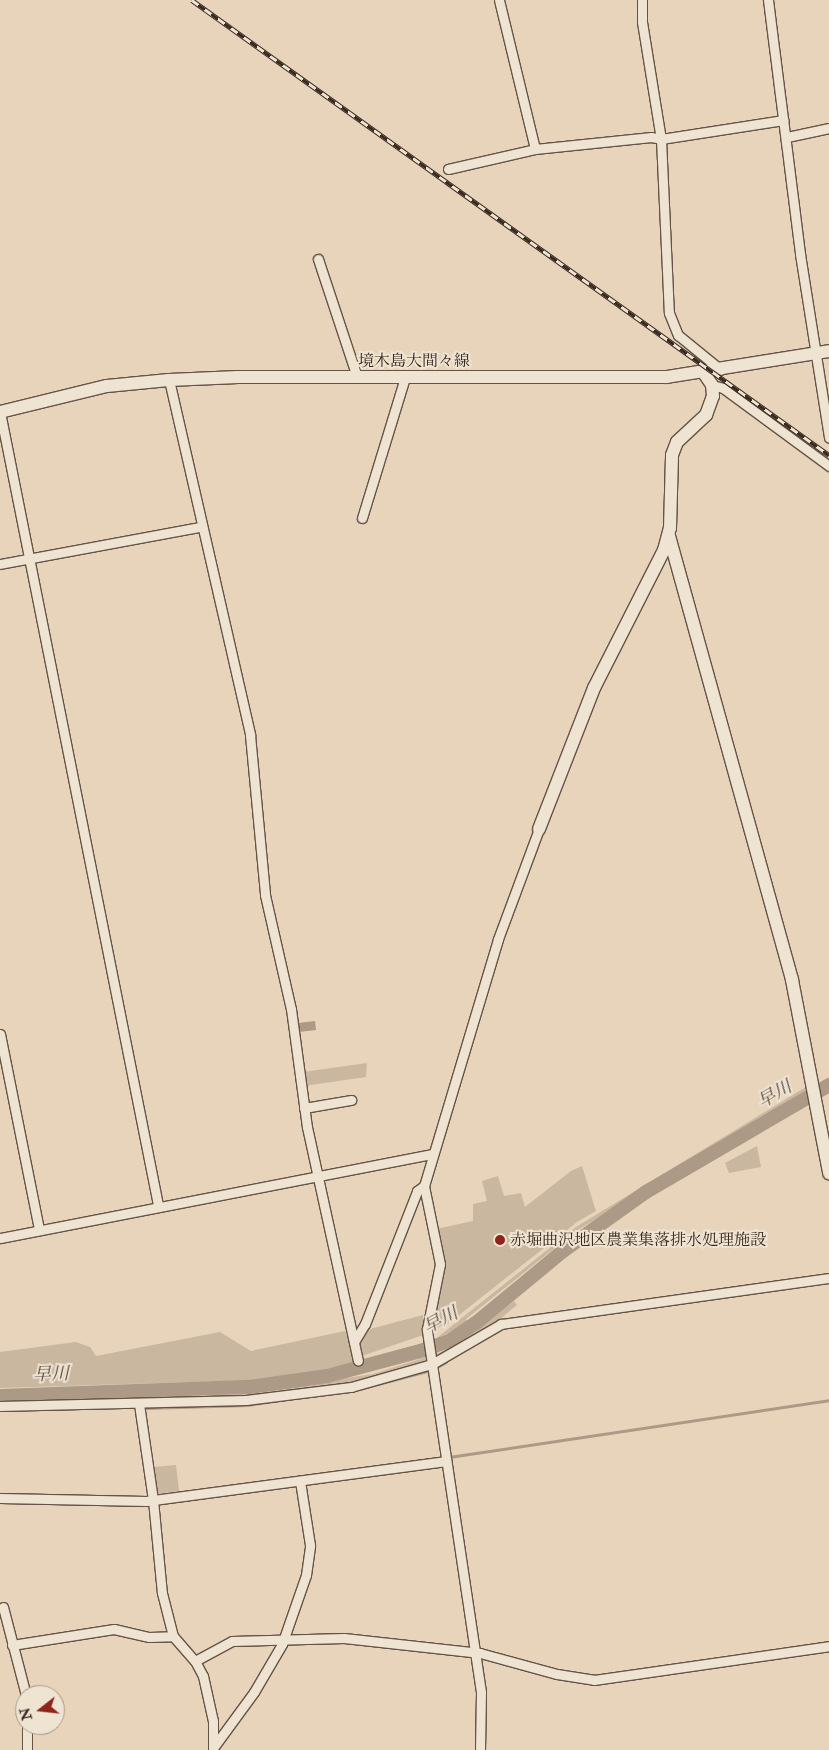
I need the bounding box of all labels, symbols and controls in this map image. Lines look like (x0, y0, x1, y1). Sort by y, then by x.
street label: 境木島大間々線 (358, 351, 470, 371)
water label: 早川 (754, 1077, 796, 1113)
place label: 赤堀曲沢地区農業集落排水処理施設 (510, 1230, 766, 1250)
marker: 赤堀曲沢地区農業集落排水処理施設 (494, 1234, 506, 1246)
water label: 早川 (420, 1303, 462, 1339)
water label: 早川 (33, 1364, 69, 1386)
north arrow (15, 1685, 65, 1735)
text: N (16, 1706, 36, 1722)

